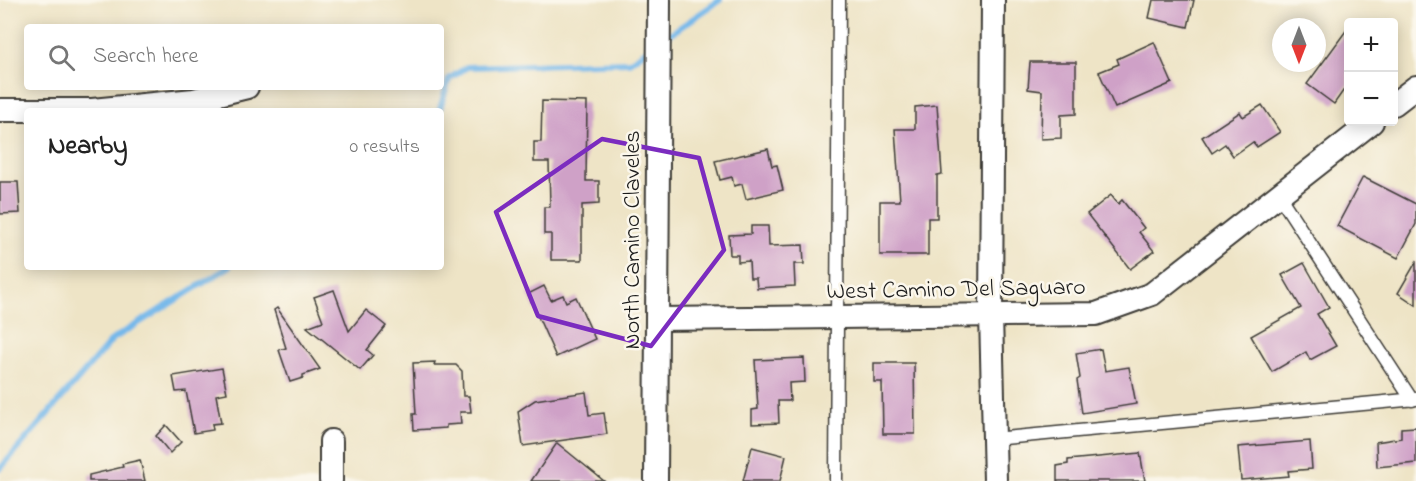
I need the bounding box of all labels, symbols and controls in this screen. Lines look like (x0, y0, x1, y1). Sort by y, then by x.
north arrow (1272, 18, 1326, 72)
map controls (1344, 18, 1398, 126)
button: + (1344, 18, 1398, 72)
search box (24, 24, 444, 90)
icon: search (45, 41, 78, 74)
text: Search here (93, 41, 198, 73)
button: − (1344, 72, 1398, 126)
text: Nearby (48, 128, 127, 166)
street label: North Camino Claveles (616, 131, 651, 349)
text: 0 results (349, 133, 420, 162)
street label: West Camino Del Saguaro (826, 271, 1086, 310)

